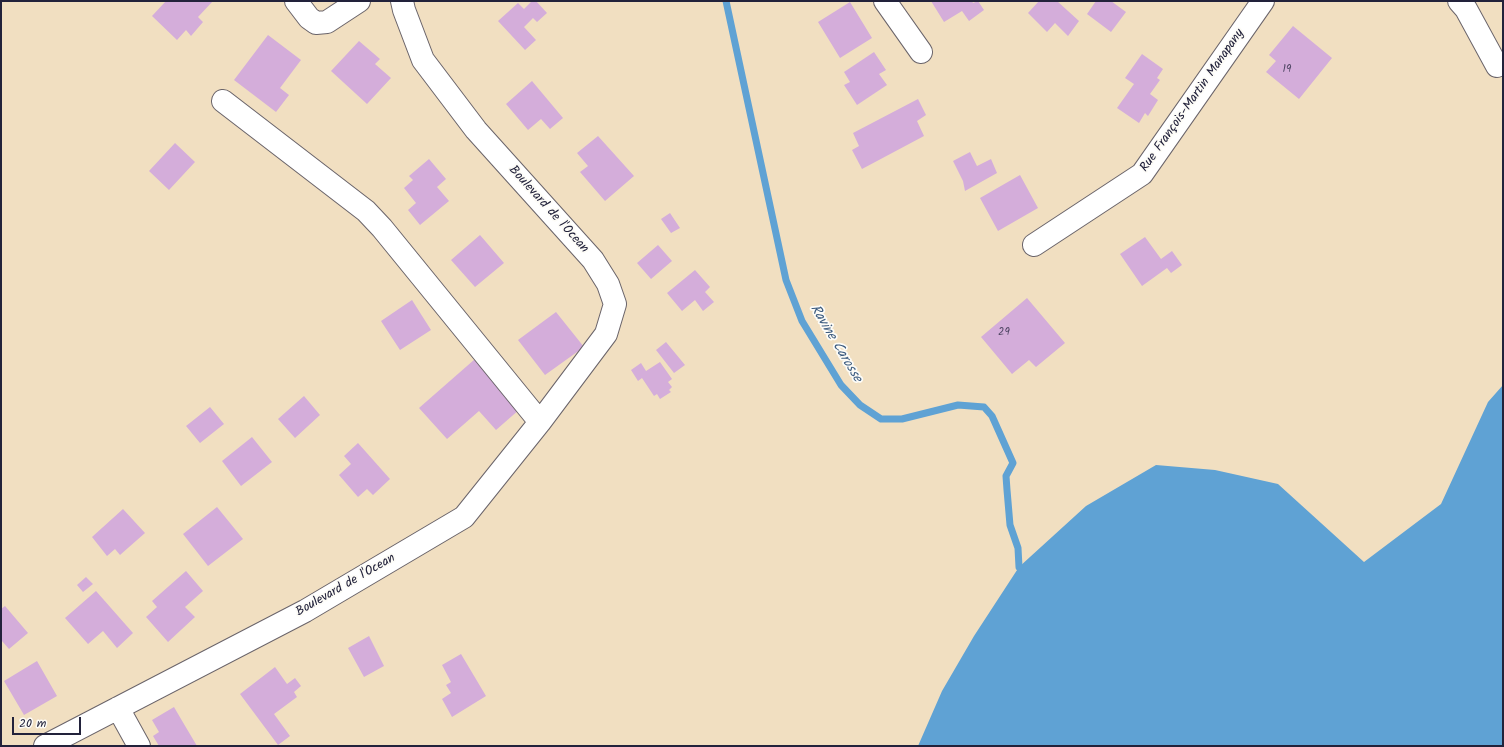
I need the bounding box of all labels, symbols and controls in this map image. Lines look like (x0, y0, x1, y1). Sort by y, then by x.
street label: Rue François-Martin Manapany (1138, 26, 1248, 176)
house number: 19 (1283, 63, 1291, 77)
street label: Boulevard de l'Ocean (505, 163, 591, 257)
water label: Ravine Carosse (805, 302, 865, 386)
house number: 29 (998, 326, 1010, 340)
street label: Boulevard de l'Ocean (293, 551, 399, 621)
scale bar (14, 709, 83, 735)
text: 20 m (19, 714, 46, 733)

